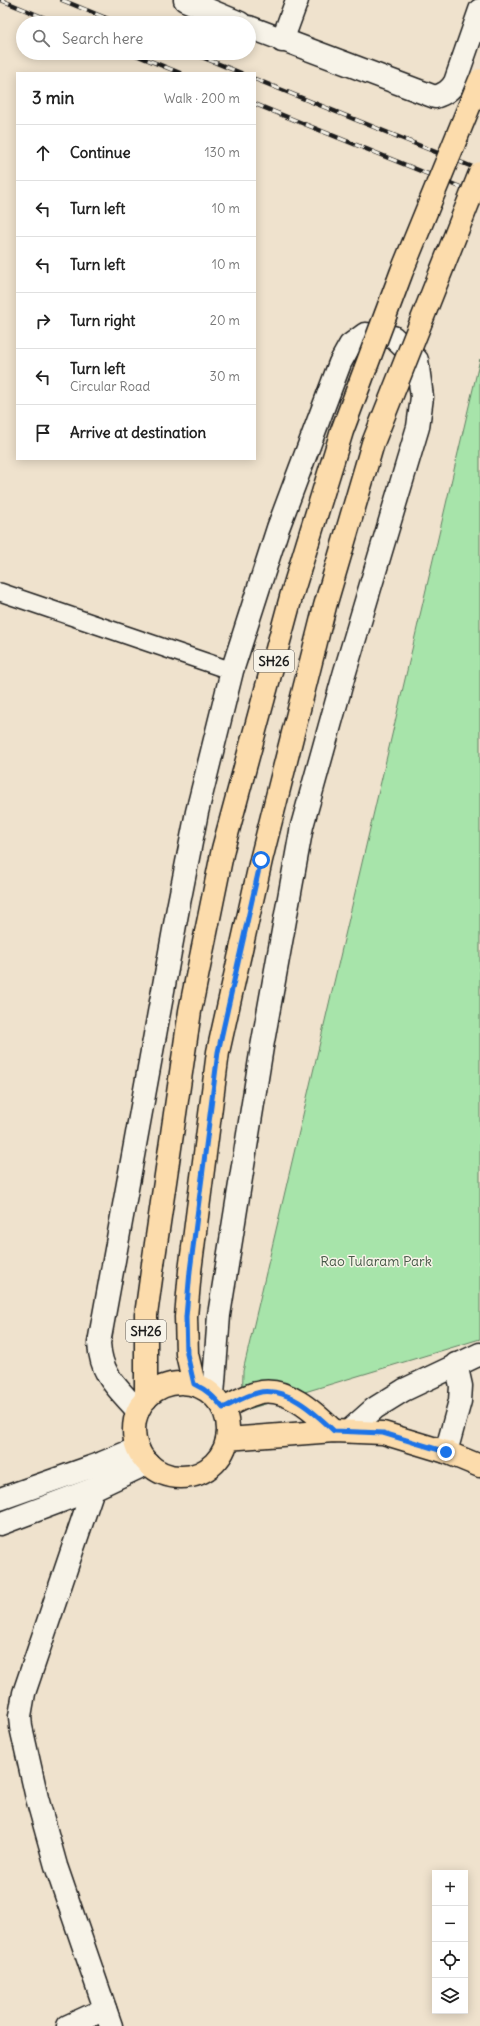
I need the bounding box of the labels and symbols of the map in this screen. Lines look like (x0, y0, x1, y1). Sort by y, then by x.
road number: SH26 (254, 650, 294, 672)
route start (252, 851, 270, 869)
park label: Rao Tularam Park (320, 1252, 432, 1270)
road number: SH26 (126, 1320, 166, 1342)
route end (437, 1443, 455, 1461)

